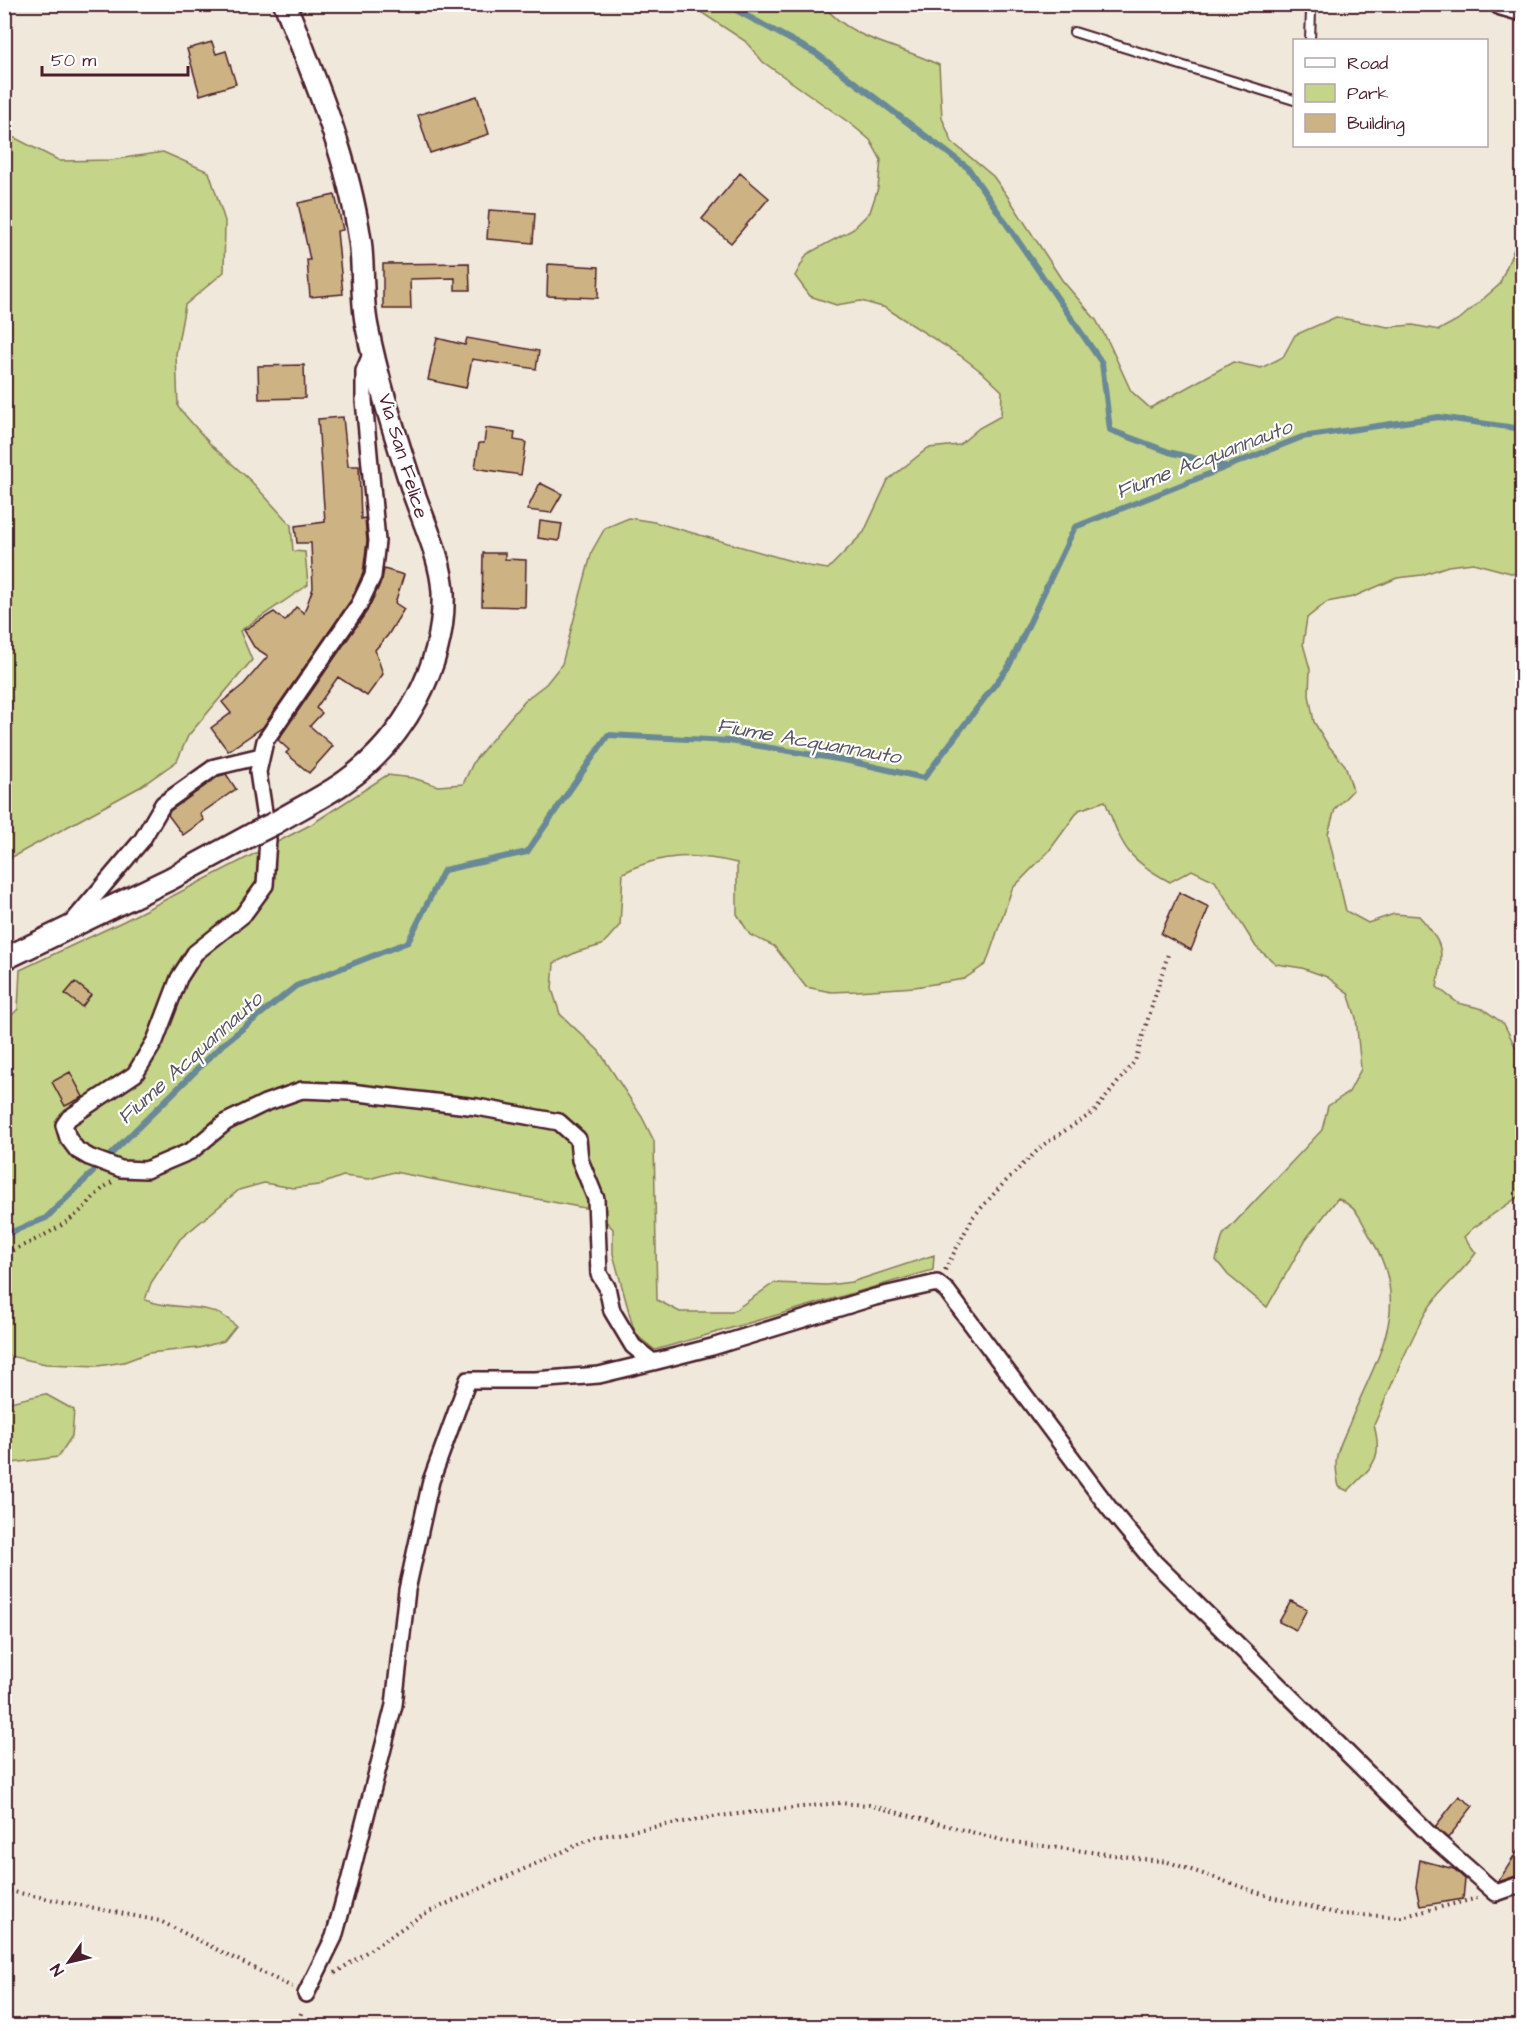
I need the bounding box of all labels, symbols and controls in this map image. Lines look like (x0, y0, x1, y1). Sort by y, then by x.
scale bar (42, 39, 188, 77)
legend (1293, 39, 1488, 147)
text: 50 m (51, 48, 96, 73)
text: Road (1347, 51, 1388, 76)
text: Park (1347, 81, 1389, 106)
text: Building (1347, 111, 1405, 137)
street label: Via San Felice (371, 390, 435, 522)
water label: Fiume Acquannauto (1112, 411, 1298, 506)
water label: Fiume Acquannauto (715, 711, 905, 772)
water label: Fiume Acquannauto (111, 984, 270, 1131)
north arrow (39, 1932, 99, 1992)
text: N (45, 1960, 69, 1980)

